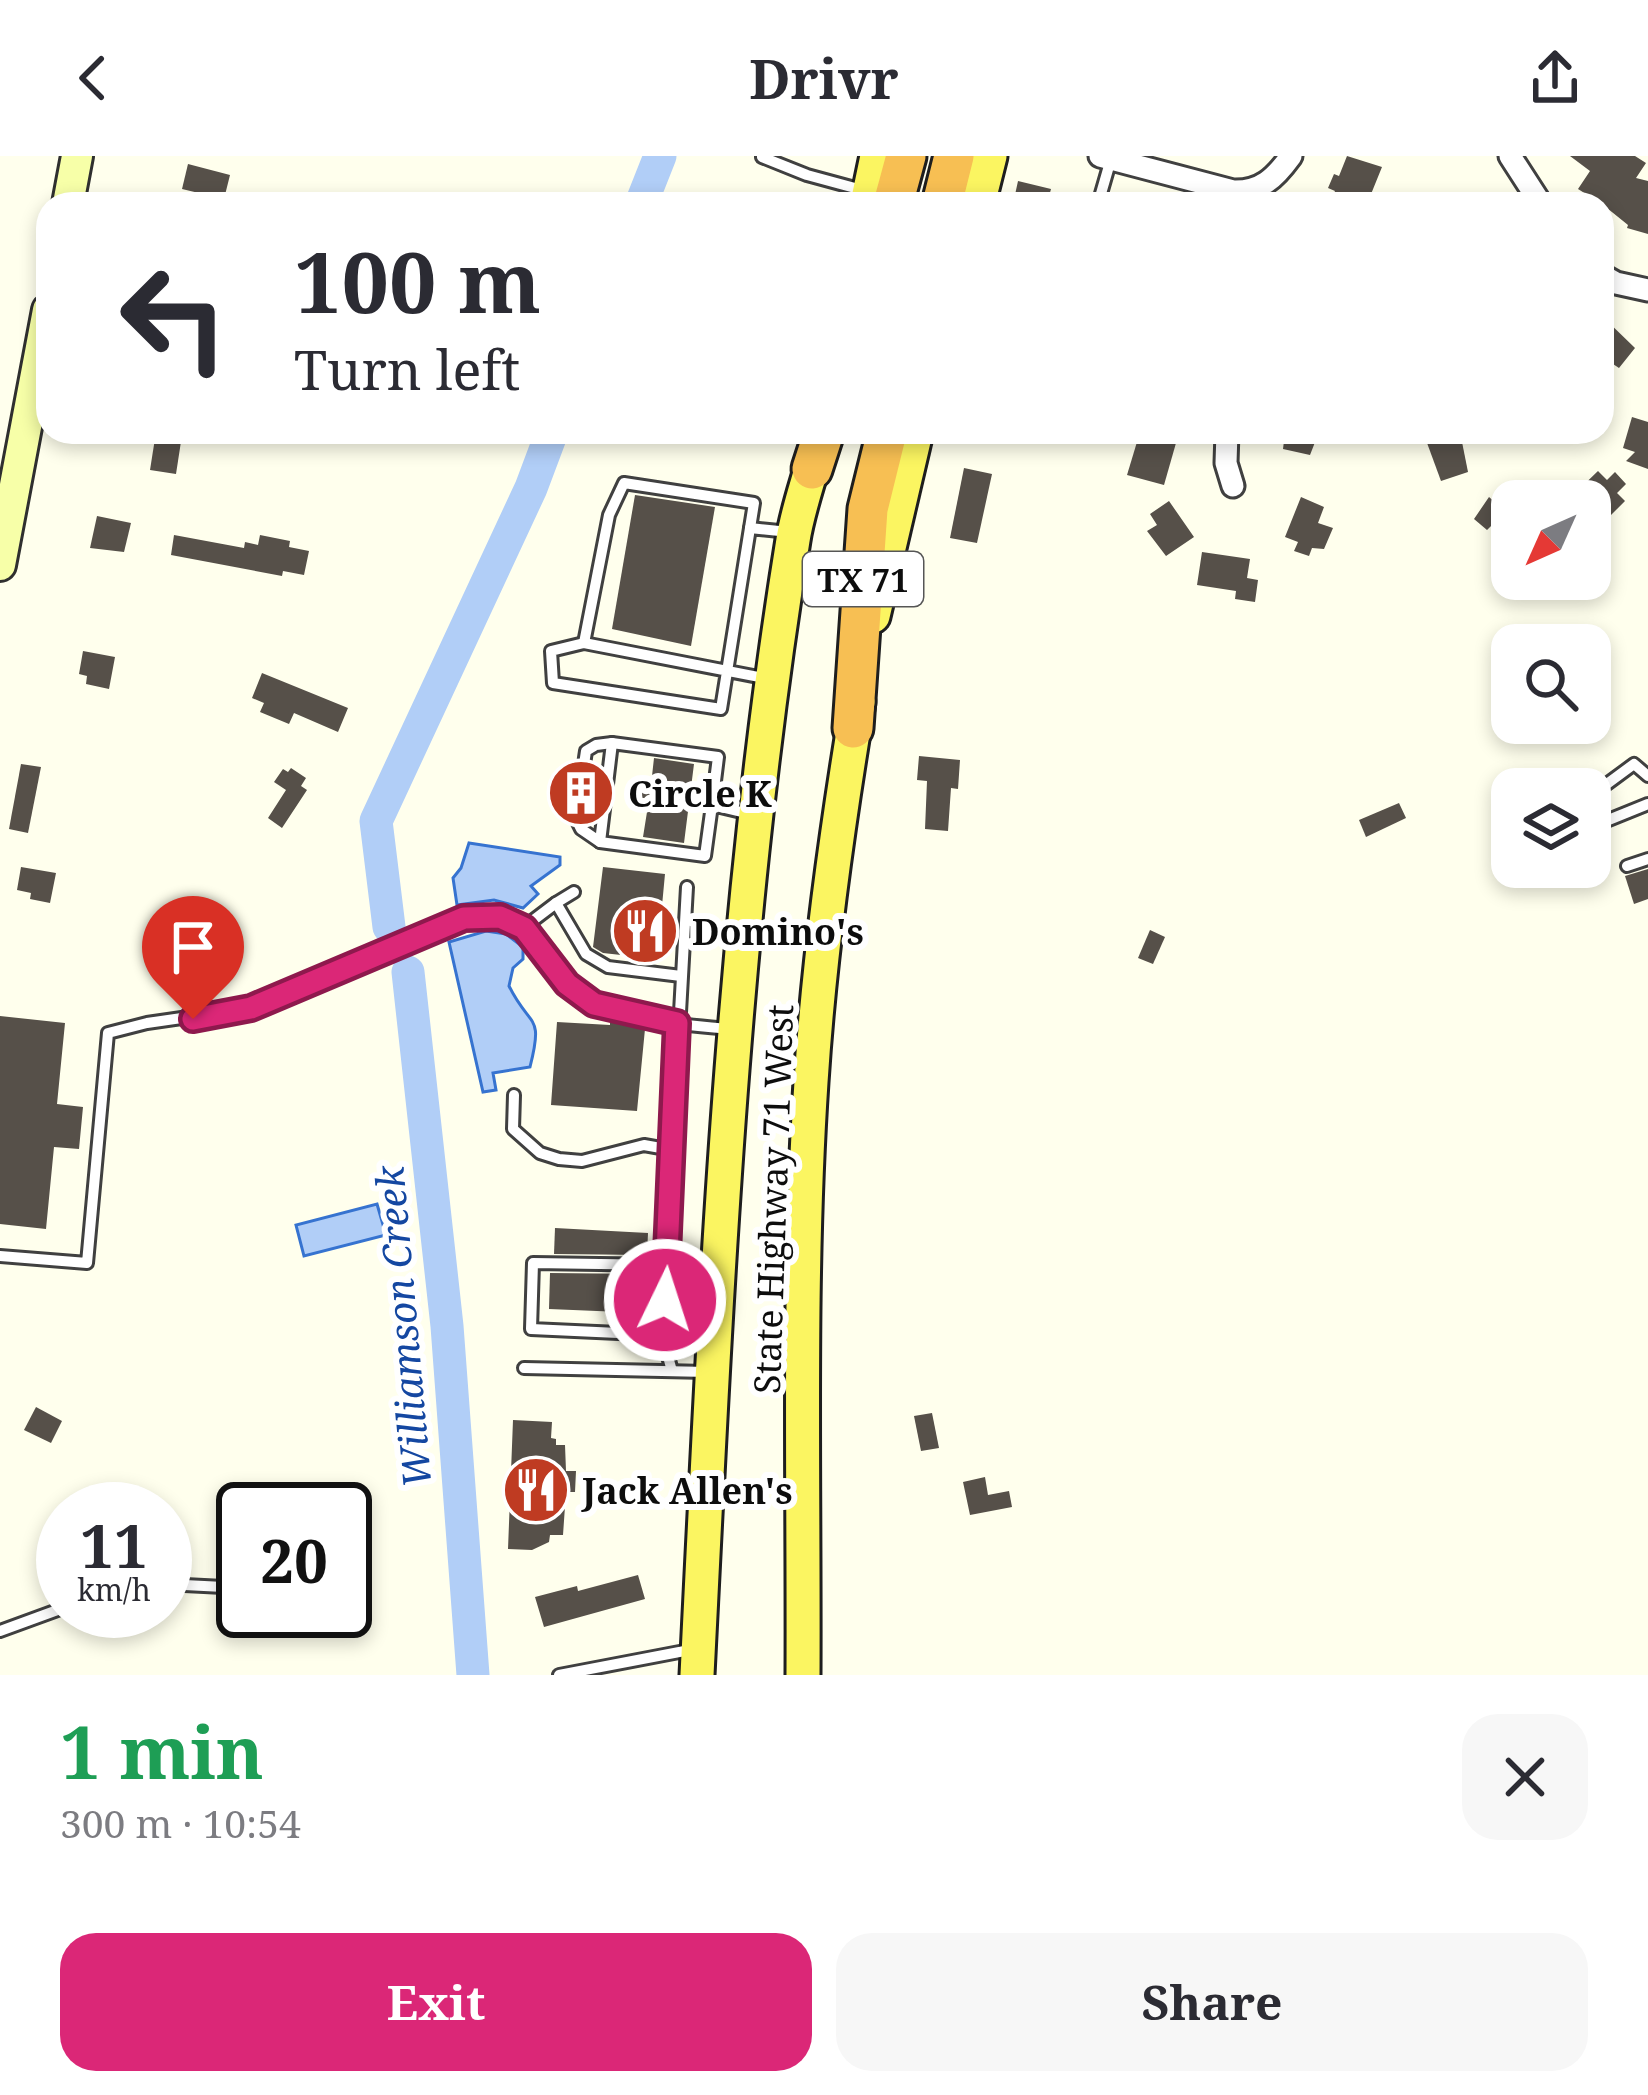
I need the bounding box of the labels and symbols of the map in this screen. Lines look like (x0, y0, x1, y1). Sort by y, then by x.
north arrow (1491, 480, 1611, 600)
road number: TX 71 (803, 552, 923, 606)
building icon: Circle K (546, 758, 616, 828)
place label: Circle K (628, 769, 772, 818)
pin (142, 896, 244, 1019)
restaurant icon: Domino's (610, 896, 680, 966)
place label: Domino's (692, 907, 864, 956)
street label: State Highway 71 West (742, 1003, 804, 1395)
water label: Williamson Creek (361, 1162, 442, 1490)
position arrow (602, 1237, 728, 1363)
restaurant icon: Jack Allen's (501, 1455, 571, 1525)
place label: Jack Allen's (581, 1466, 793, 1515)
speed limit sign: 20 (216, 1482, 372, 1638)

